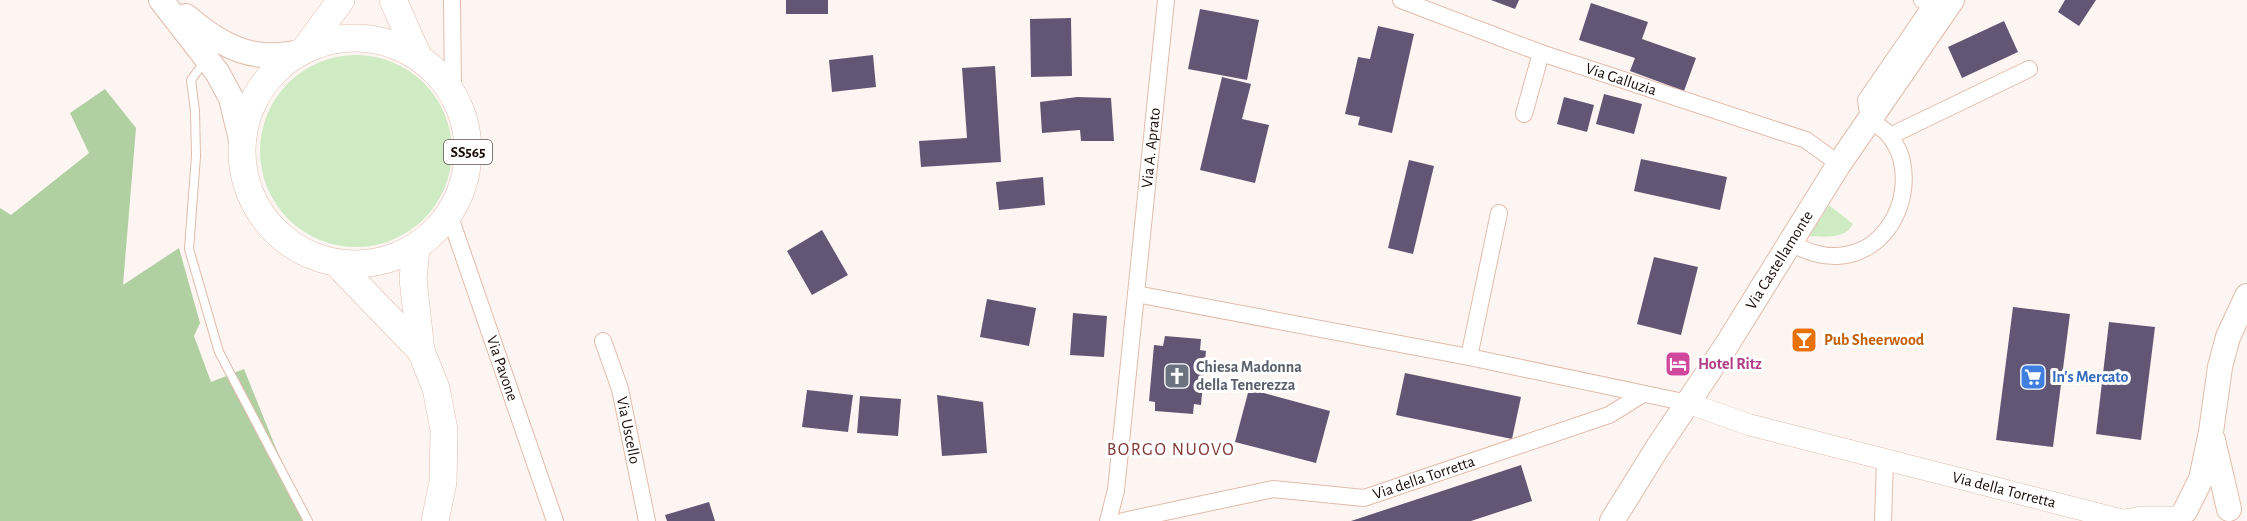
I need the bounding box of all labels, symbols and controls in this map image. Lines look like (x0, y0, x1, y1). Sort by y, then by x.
street label: Via Galluzia (1584, 60, 1659, 98)
street label: Via A. Aprato (1139, 107, 1163, 189)
road number: SS565 (444, 140, 492, 164)
street label: Via Castellamonte (1743, 208, 1816, 312)
bar icon: Pub Sheerwood (1789, 325, 1819, 355)
place label: Pub Sheerwood (1824, 332, 1925, 348)
street label: Via Pavone (484, 334, 521, 403)
hotel icon: Hotel Ritz (1663, 349, 1693, 379)
place label: Hotel Ritz (1698, 356, 1762, 372)
place label: Chiesa Madonna della Tenerezza (1196, 359, 1302, 393)
church icon: Chiesa Madonna della Tenerezza (1162, 361, 1192, 391)
supermarket icon: In's Mercato (2018, 362, 2048, 392)
place label: In's Mercato (2052, 369, 2129, 385)
street label: Via Uscello (614, 395, 643, 465)
district label: BORGO NUOVO (1107, 441, 1235, 459)
street label: Via della Torretta (1371, 453, 1477, 502)
street label: Via della Torretta (1951, 469, 2058, 511)

